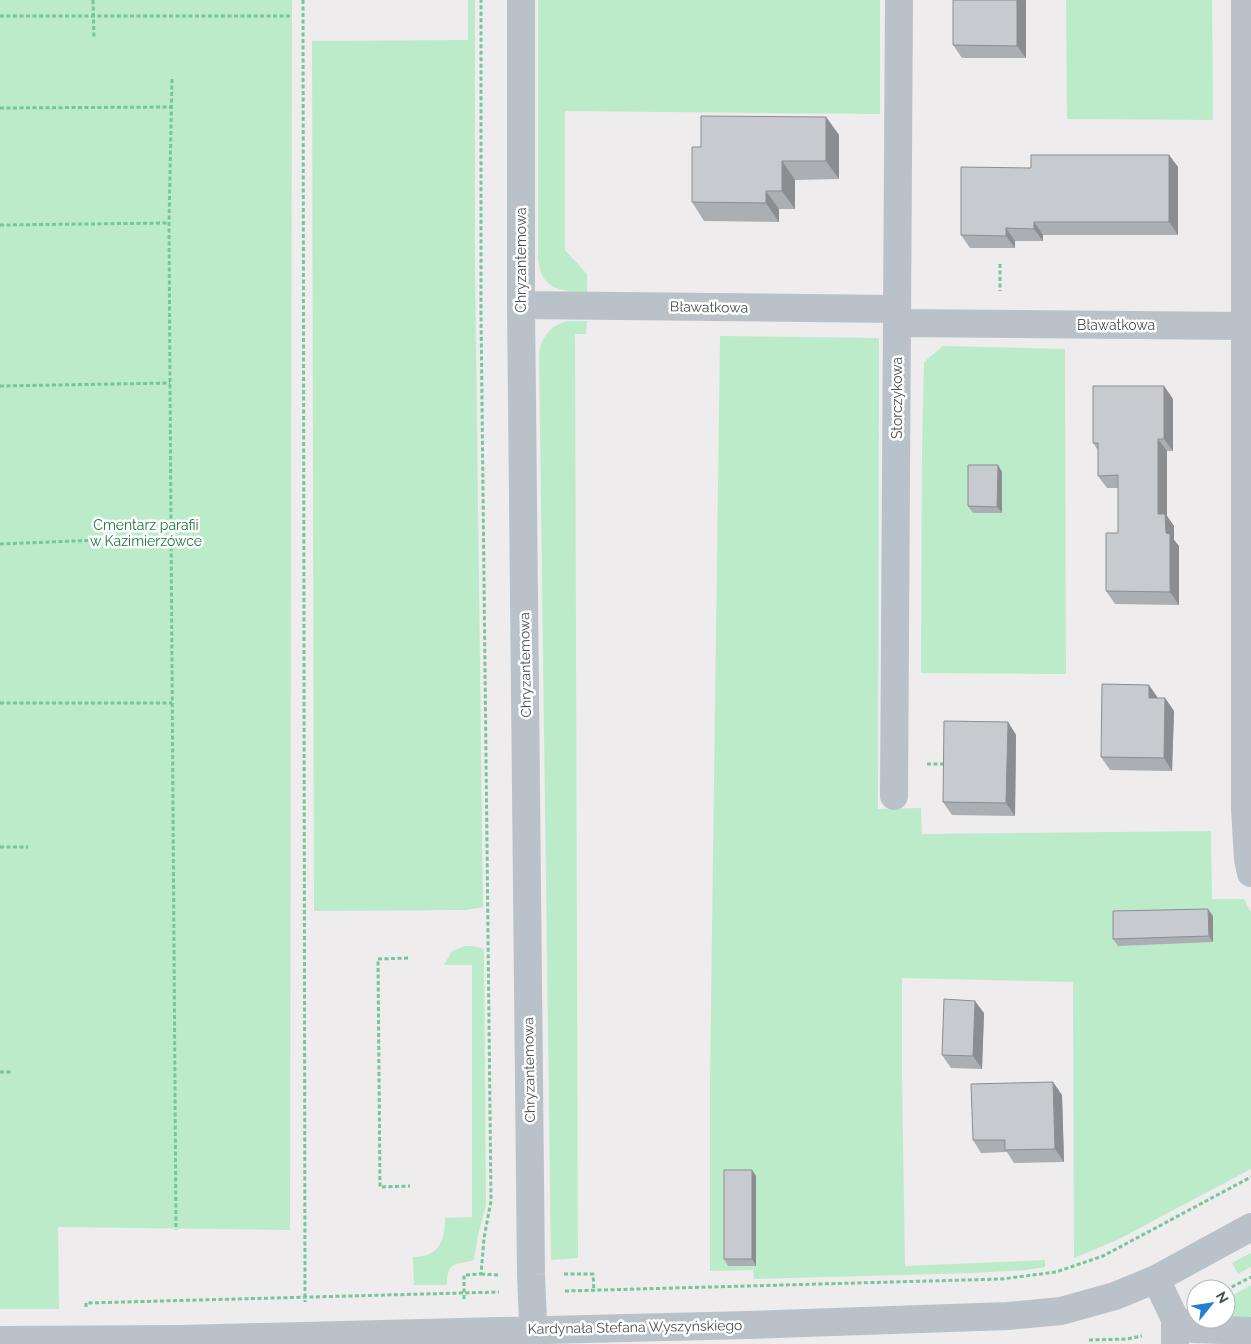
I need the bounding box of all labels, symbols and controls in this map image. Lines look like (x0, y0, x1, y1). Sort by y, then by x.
street label: Chryzantemowa (513, 207, 529, 313)
street label: Bławatkowa (670, 298, 748, 316)
street label: Bławatkowa (1077, 317, 1155, 333)
street label: Storczykowa (889, 357, 905, 439)
park label: Cmentarz parafii w Kazimierzówce (90, 517, 202, 549)
street label: Chryzantemowa (516, 612, 534, 718)
street label: Chryzantemowa (520, 1017, 538, 1123)
north arrow (1186, 1279, 1236, 1329)
text: N (1213, 1289, 1232, 1306)
street label: Kardynała Stefana Wyszyńskiego (528, 1317, 742, 1337)

